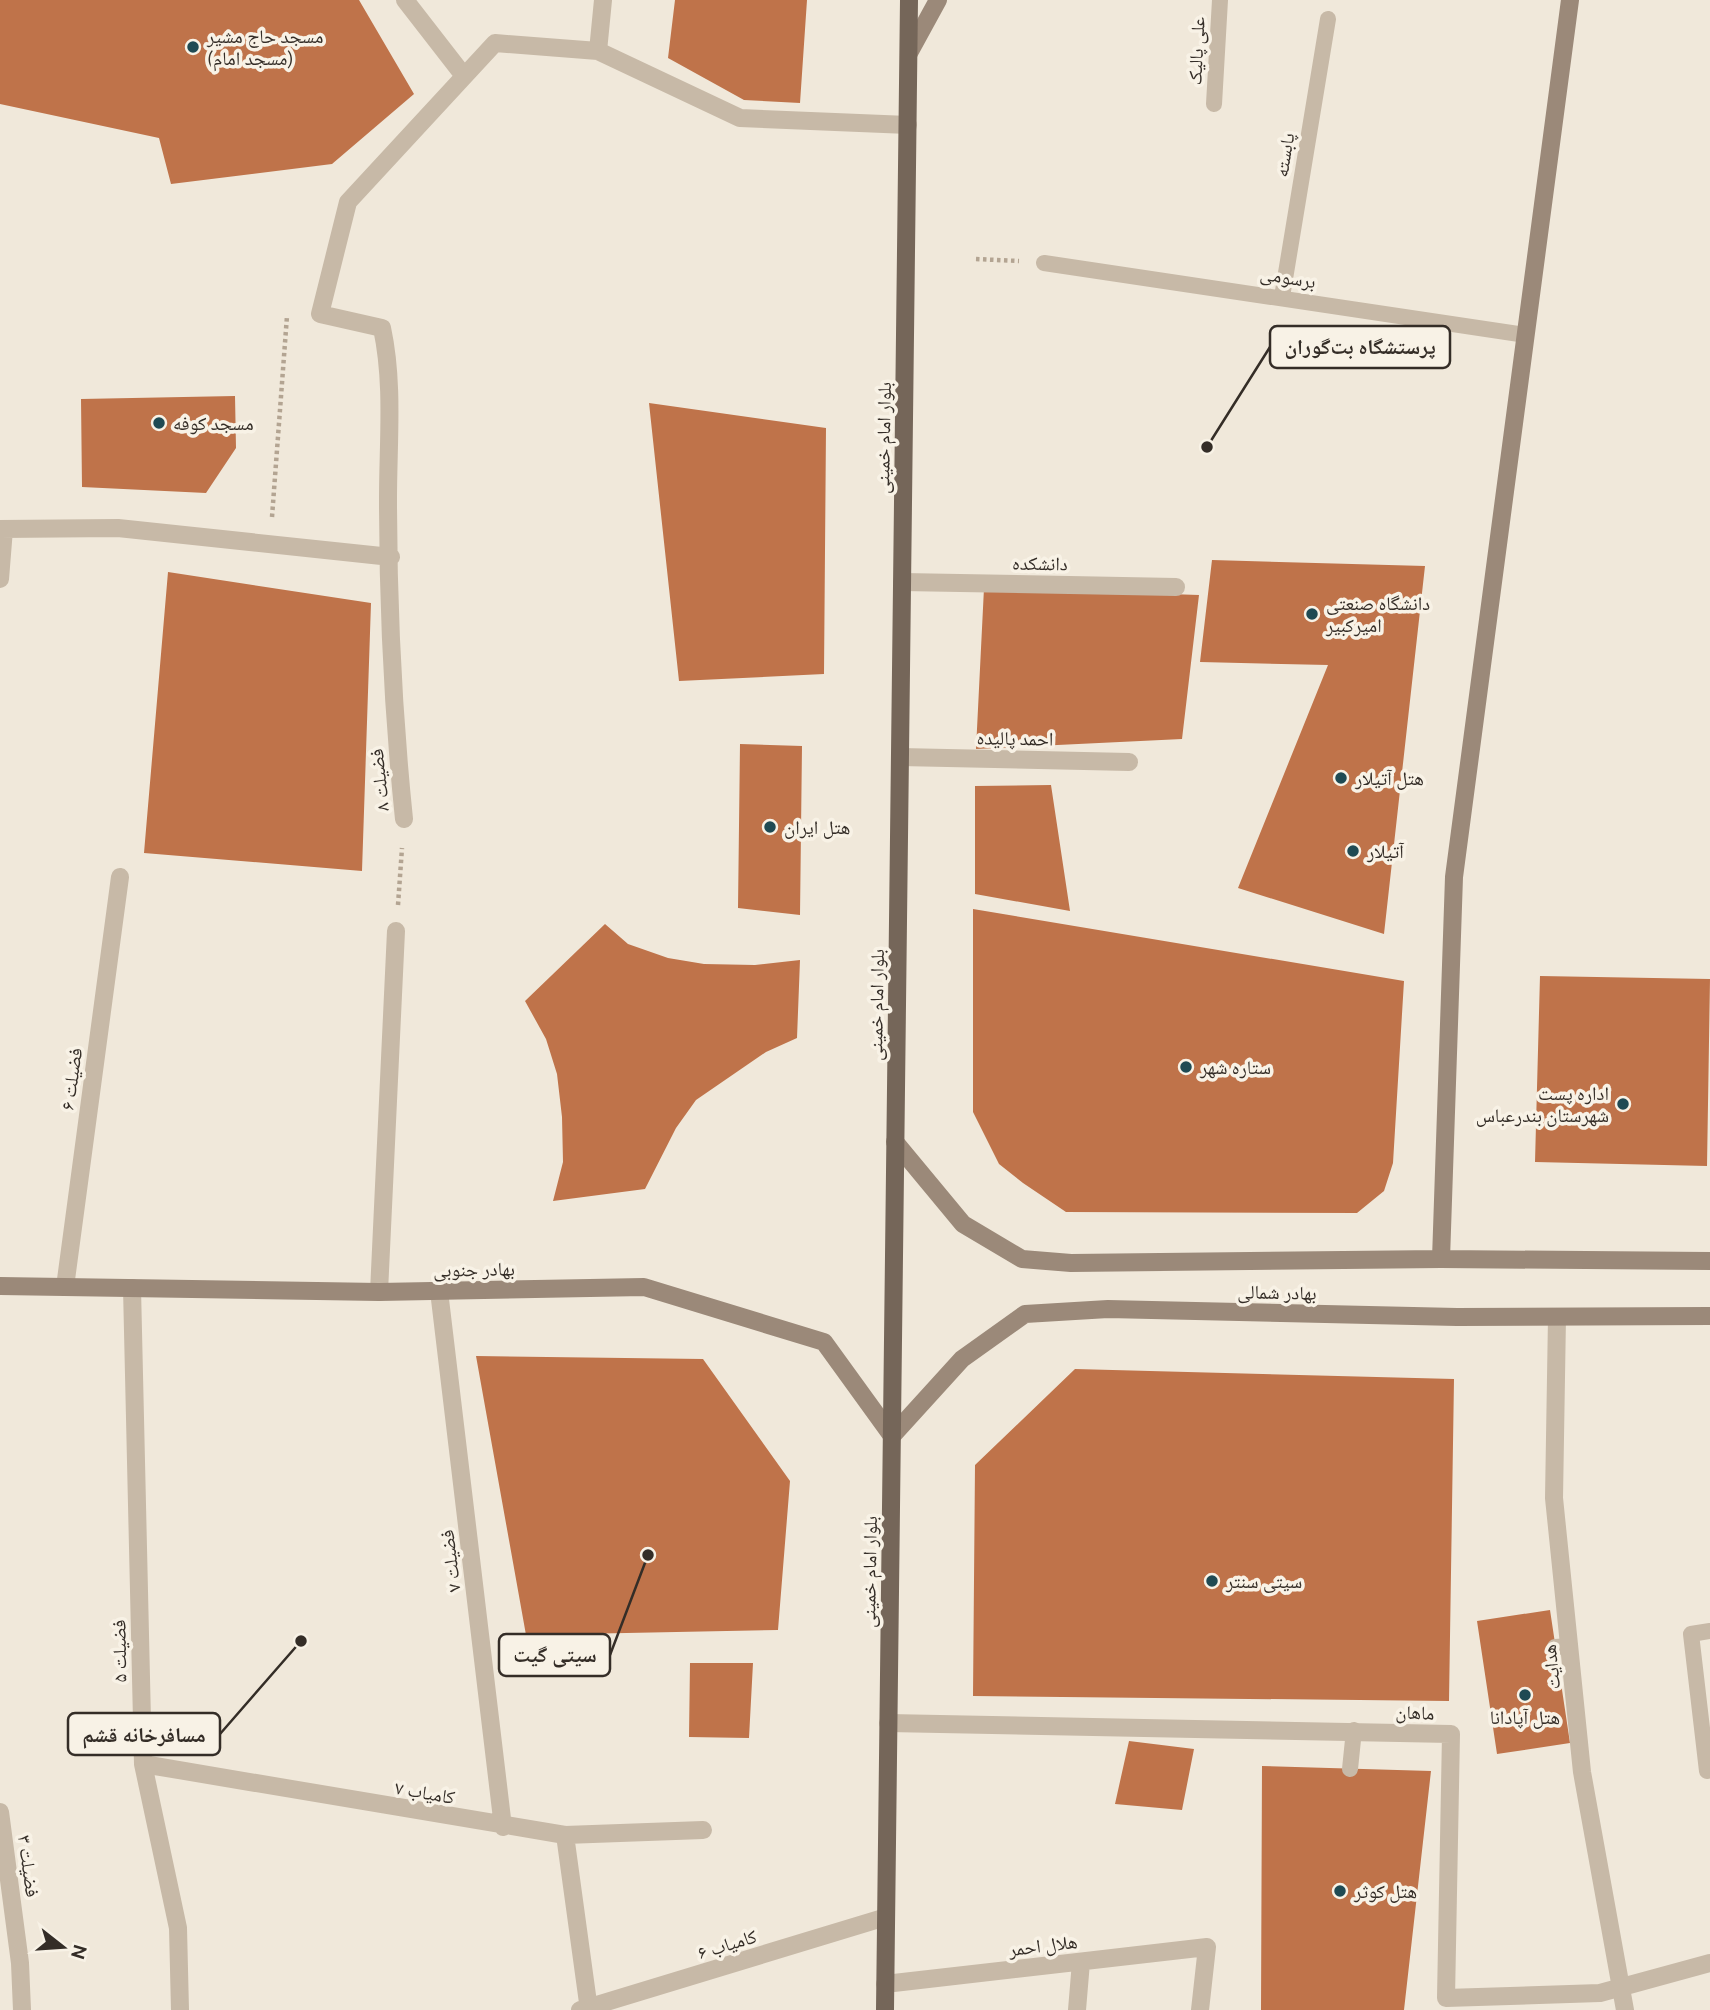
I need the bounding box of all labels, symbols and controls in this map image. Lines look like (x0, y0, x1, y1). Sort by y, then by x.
street label: علی پالیک (1183, 16, 1210, 86)
place label: مسجد حاج مشیر (مسجد امام) (206, 25, 323, 72)
marker: مسجد حاج مشیر (مسجد امام) (185, 39, 201, 55)
street label: پابسته (1270, 131, 1299, 179)
street label: برسومی (1258, 262, 1317, 293)
callout: پرستشگاه بت‌گوران (1270, 326, 1450, 368)
text: پرستشگاه بت‌گوران (1284, 334, 1436, 359)
street label: بلوار امام خمینی (871, 382, 898, 494)
place label: مسجد کوفه (173, 412, 254, 435)
marker: مسجد کوفه (151, 415, 167, 431)
street label: دانشکده (1012, 552, 1068, 574)
place label: دانشگاه صنعتی امیرکبیر (1325, 592, 1430, 637)
marker: دانشگاه صنعتی امیرکبیر (1304, 606, 1320, 622)
street label: احمد پالیده (976, 726, 1054, 751)
street label: فضیلت ۸ (365, 748, 394, 812)
place label: هتل آتیلار (1354, 767, 1424, 790)
marker: هتل آتیلار (1333, 770, 1349, 786)
place label: هتل ایران (784, 816, 850, 839)
marker: هتل ایران (762, 819, 778, 835)
place label: آتیلار (1366, 840, 1405, 863)
marker: آتیلار (1345, 843, 1361, 859)
street label: بلوار امام خمینی (864, 949, 891, 1061)
street label: فضیلت ۶ (56, 1046, 87, 1112)
place label: ستاره شهر (1199, 1056, 1271, 1079)
marker: ستاره شهر (1178, 1059, 1194, 1075)
place label: اداره پست شهرستان بندرعباس (1476, 1082, 1609, 1127)
marker: اداره پست شهرستان بندرعباس (1615, 1096, 1631, 1112)
street label: بهادر جنوبی (433, 1257, 515, 1282)
street label: بهادر شمالی (1237, 1280, 1317, 1305)
street label: بلوار امام خمینی (857, 1516, 884, 1628)
street label: فضیلت ۷ (435, 1529, 465, 1593)
place label: سیتی سنتر (1225, 1570, 1302, 1593)
marker: سیتی سنتر (1204, 1573, 1220, 1589)
street label: فضیلت ۵ (107, 1619, 131, 1683)
callout: سیتی گیت (499, 1634, 610, 1676)
text: سیتی گیت (513, 1642, 597, 1668)
street label: هدایت (1538, 1643, 1565, 1691)
marker: هتل آپادانا (1517, 1687, 1533, 1703)
street label: ماهان (1395, 1700, 1435, 1725)
place label: هتل آپادانا (1490, 1706, 1560, 1729)
callout: مسافرخانه قشم (68, 1713, 220, 1755)
text: مسافرخانه قشم (82, 1722, 206, 1749)
street label: کامیاب ۷ (393, 1776, 457, 1809)
street label: فضیلت ۳ (13, 1833, 44, 1899)
place label: هتل کوثر (1353, 1880, 1417, 1903)
marker: هتل کوثر (1332, 1883, 1348, 1899)
north arrow (28, 1912, 98, 1982)
street label: کامیاب ۶ (695, 1925, 759, 1964)
street label: هلال احمر (1006, 1930, 1079, 1961)
text: N (67, 1942, 92, 1962)

